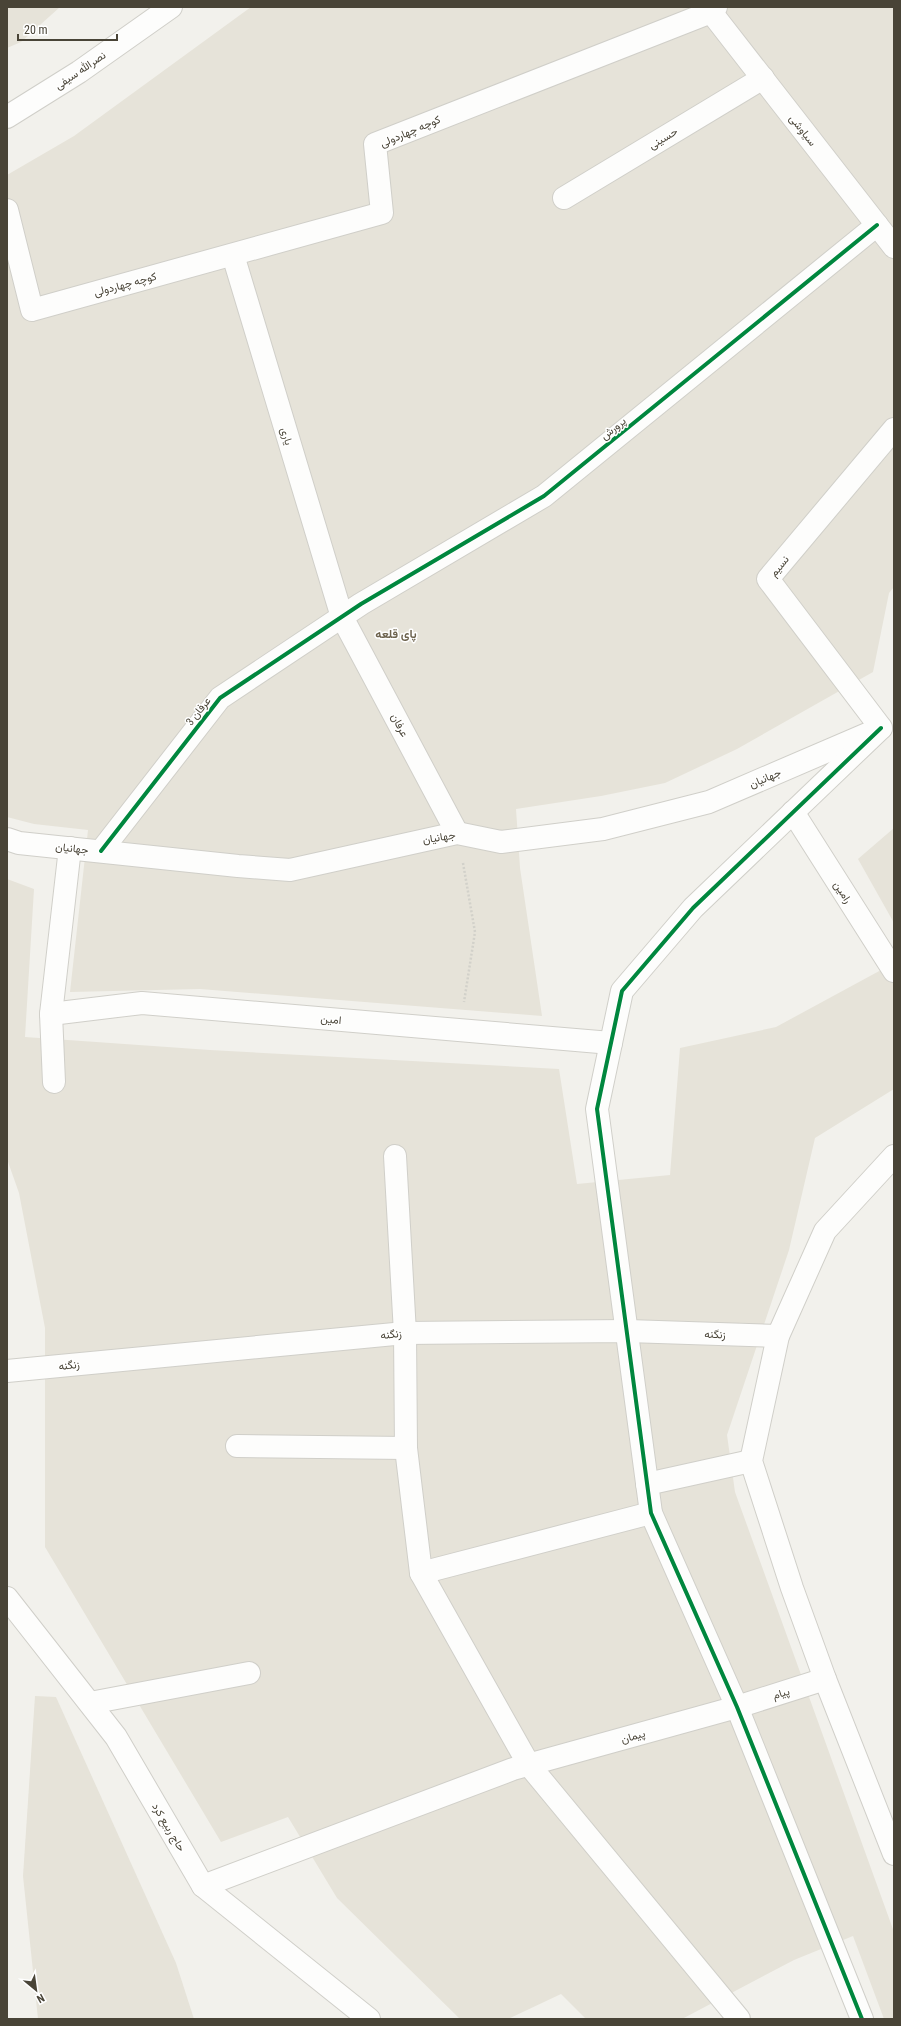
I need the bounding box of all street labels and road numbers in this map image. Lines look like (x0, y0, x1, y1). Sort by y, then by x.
street label: نصرالله سیفی (52, 49, 108, 92)
street label: سیاوشی (786, 112, 819, 149)
street label: کوچه چهاردولی (378, 113, 443, 151)
street label: حسینی (646, 125, 680, 152)
street label: کوچه چهاردولی (92, 270, 158, 300)
street label: پرورش (598, 414, 629, 443)
street label: یاری (278, 426, 295, 447)
street label: نسیم (767, 553, 793, 580)
street label: عرفان 3 (183, 694, 214, 728)
street label: عرفان (388, 711, 411, 739)
street label: جهانیان (747, 766, 783, 791)
street label: جهانیان (422, 828, 456, 847)
street label: جهانیان (55, 840, 89, 857)
street label: رامین (831, 879, 855, 906)
street label: امین (320, 1012, 342, 1027)
street label: زنگنه (380, 1327, 402, 1342)
street label: زنگنه (704, 1328, 726, 1341)
street label: زنگنه (58, 1358, 80, 1373)
street label: پیام (771, 1685, 792, 1703)
street label: پیمان (620, 1727, 647, 1747)
street label: حاج ربیع کرد (148, 1801, 188, 1854)

